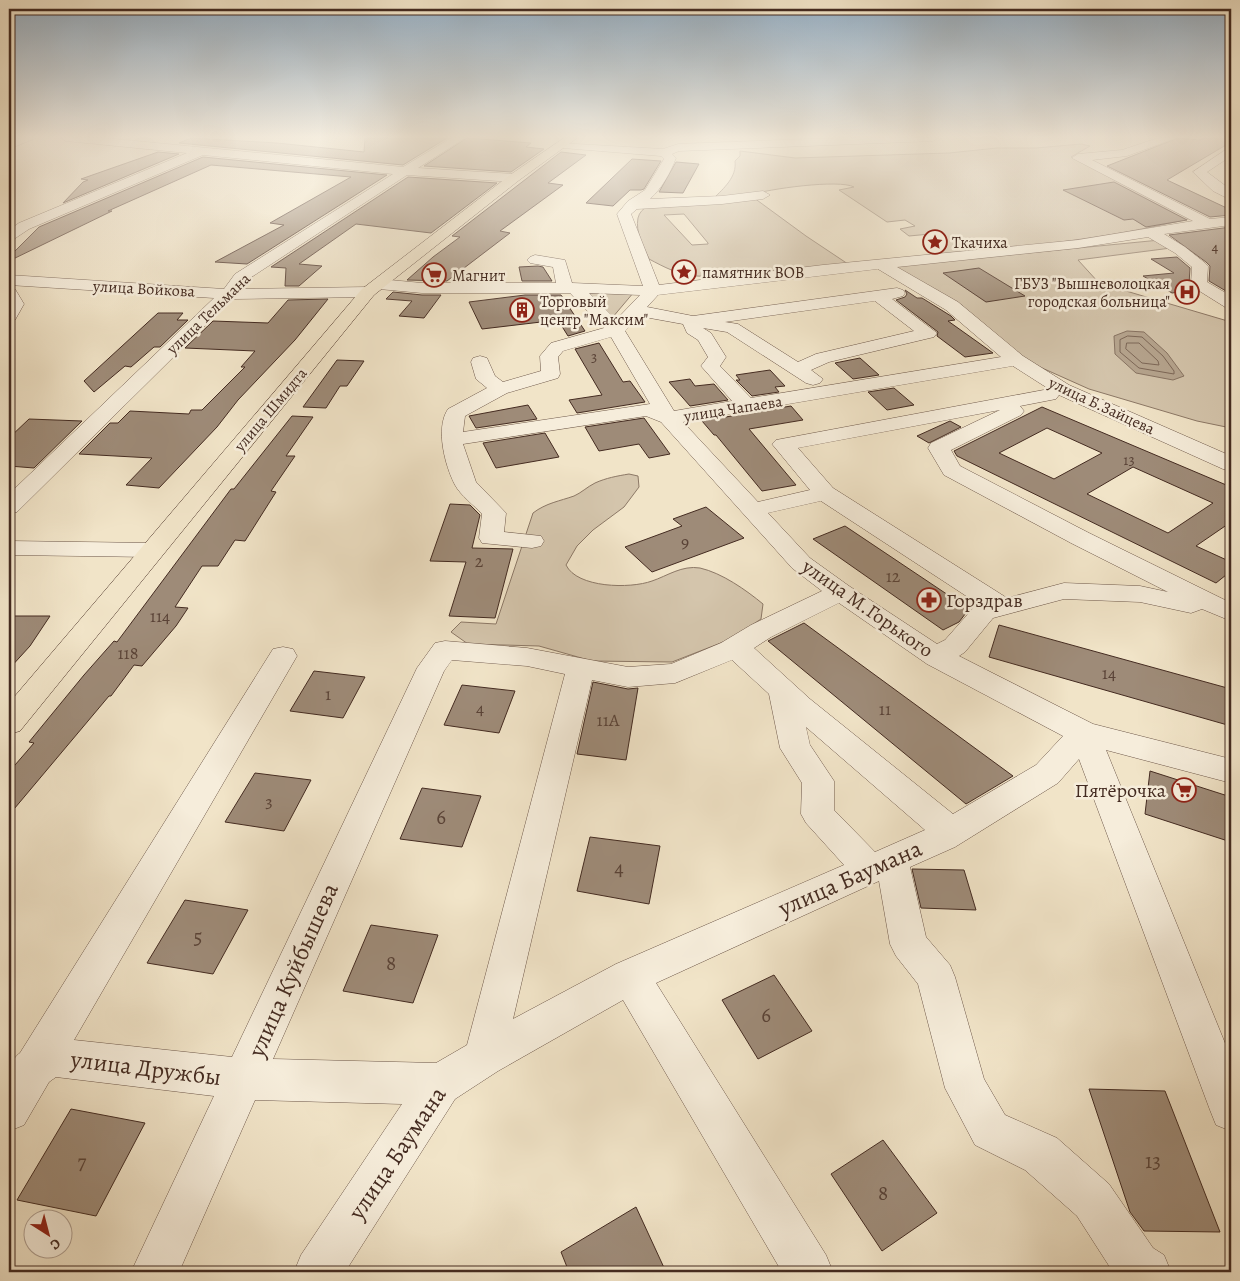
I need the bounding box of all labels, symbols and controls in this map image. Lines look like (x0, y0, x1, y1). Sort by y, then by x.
place icon: Ткачиха (922, 229, 948, 255)
place label: Ткачиха (952, 232, 1008, 254)
house number: 4 (1212, 237, 1219, 257)
place icon: памятник ВОВ (671, 259, 697, 285)
supermarket icon: Магнит (421, 262, 447, 288)
place label: памятник ВОВ (702, 262, 804, 284)
place label: Магнит (452, 265, 505, 287)
street label: улица Тельмана (161, 268, 256, 360)
place label: ГБУЗ "Вышневолоцкая городская больница" (1014, 273, 1170, 313)
street label: улица Войкова (91, 275, 196, 303)
hospital icon: ГБУЗ "Вышневолоцкая городская больница" (1174, 279, 1200, 305)
place label: Торговый центр "Максим" (540, 291, 649, 331)
building icon: Торговый центр "Максим" (509, 297, 535, 323)
house number: 3 (591, 347, 597, 367)
street label: улица Шмидта (228, 363, 313, 457)
street label: улица Б.Зайцева (1044, 371, 1159, 440)
street label: улица Чапаева (681, 390, 785, 428)
house number: 13 (1123, 450, 1135, 470)
house number: 9 (681, 530, 689, 554)
house number: 2 (475, 549, 484, 573)
street label: улица М.Горького (796, 552, 939, 664)
house number: 12 (886, 564, 901, 588)
pharmacy icon: Горздрав (916, 587, 942, 613)
place label: Горздрав (946, 587, 1023, 614)
house number: 114 (150, 604, 170, 628)
house number: 118 (117, 641, 139, 665)
house number: 14 (1102, 661, 1116, 685)
house number: 1 (325, 682, 331, 706)
house number: 4 (476, 696, 484, 720)
house number: 11 (879, 697, 891, 721)
house number: 11А (597, 708, 620, 732)
place label: Пятёрочка (1075, 777, 1167, 804)
supermarket icon: Пятёрочка (1171, 777, 1197, 803)
house number: 3 (265, 789, 273, 813)
house number: 6 (436, 803, 446, 831)
street label: улица Баумана (772, 832, 927, 924)
house number: 4 (614, 854, 624, 882)
street label: улица Куйбышева (240, 878, 346, 1063)
house number: 5 (193, 923, 203, 951)
house number: 8 (386, 949, 396, 977)
house number: 6 (761, 1001, 771, 1029)
street label: улица Дружбы (68, 1043, 223, 1093)
street label: улица Баумана (340, 1080, 453, 1227)
house number: 13 (1145, 1147, 1161, 1175)
house number: 7 (78, 1148, 87, 1176)
house number: 8 (878, 1179, 888, 1207)
north arrow (22, 1208, 72, 1258)
text: С (46, 1234, 64, 1255)

